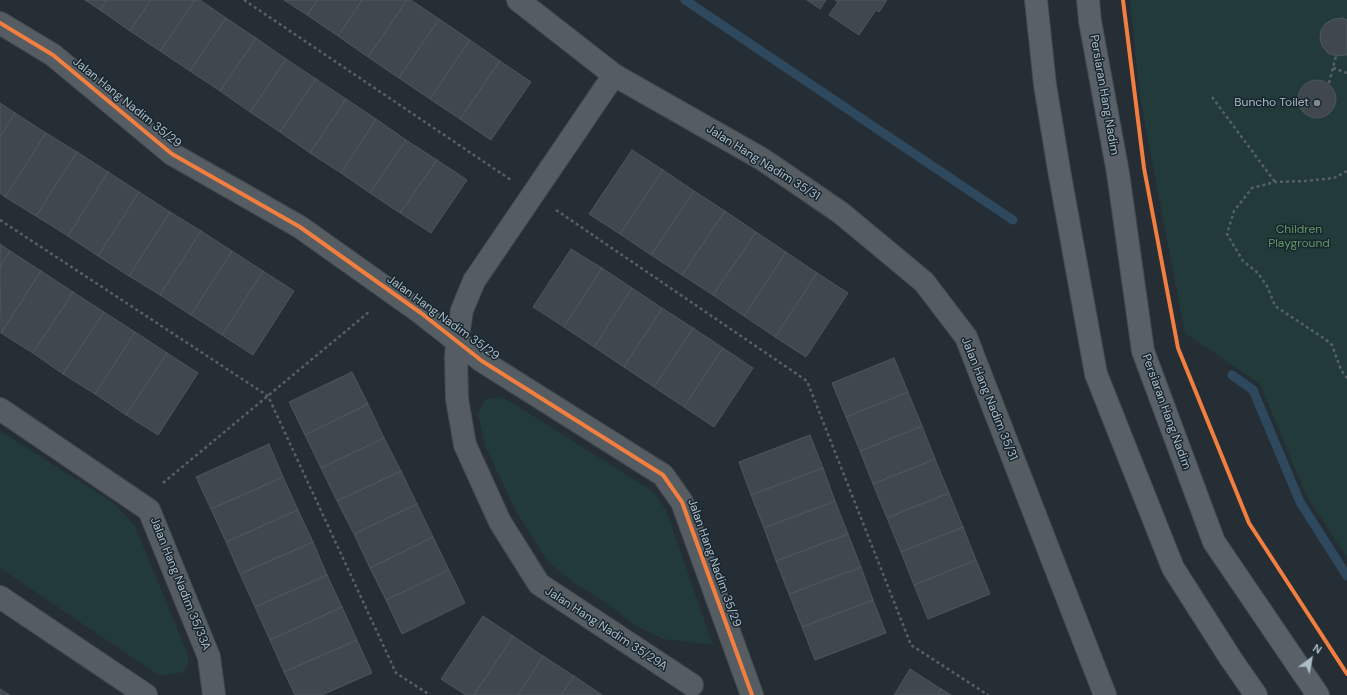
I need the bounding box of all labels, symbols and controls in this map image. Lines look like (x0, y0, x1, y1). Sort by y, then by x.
street label: Persiaran Hang Nadim (1086, 34, 1122, 156)
street label: Jalan Hang Nadim 35/29 (70, 55, 184, 151)
place label: Buncho Toilet (1234, 96, 1309, 110)
marker: Buncho Toilet (1312, 98, 1322, 108)
street label: Jalan Hang Nadim 35/31 (703, 122, 823, 204)
park label: Children Playground (1268, 223, 1330, 251)
street label: Jalan Hang Nadim 35/29 (384, 272, 502, 364)
street label: Jalan Hang Nadim 35/31 (958, 335, 1020, 463)
street label: Persiaran Hang Nadim (1138, 352, 1194, 472)
street label: Jalan Hang Nadim 35/29 (684, 497, 744, 629)
street label: Jalan Hang Nadim 35/33A (147, 515, 213, 653)
street label: Jalan Hang Nadim 35/29A (542, 584, 670, 674)
north arrow (1291, 639, 1331, 679)
text: N (1310, 641, 1324, 657)

